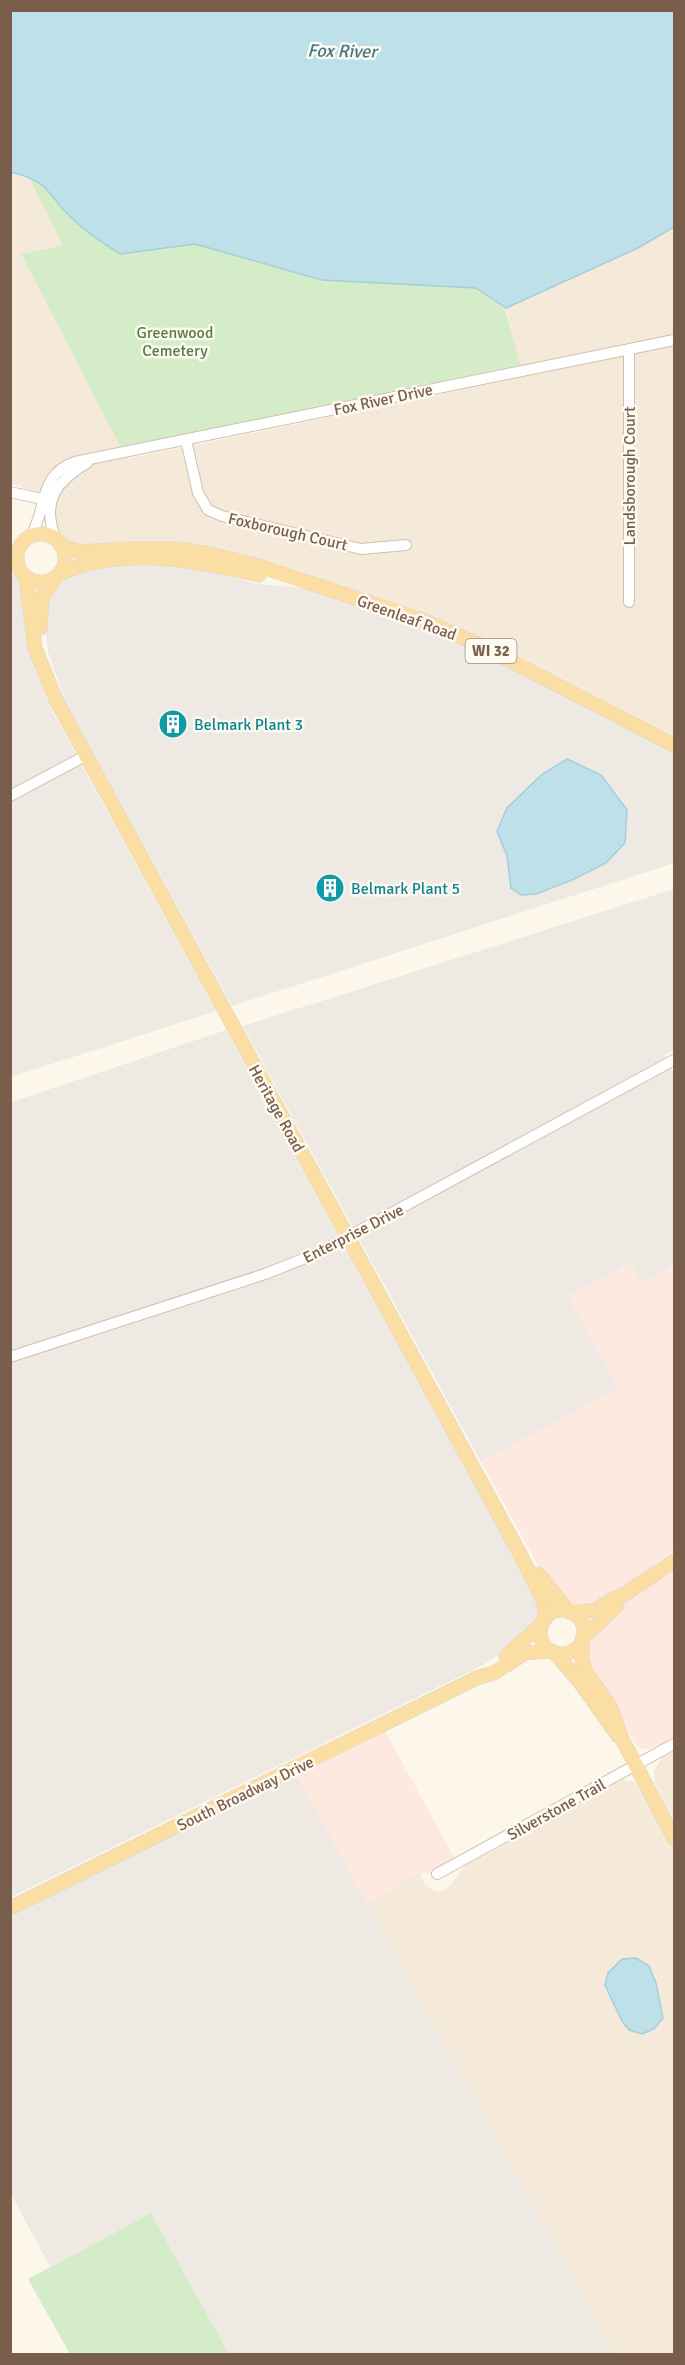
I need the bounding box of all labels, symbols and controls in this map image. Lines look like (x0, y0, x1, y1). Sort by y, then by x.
water label: Fox River (307, 39, 379, 63)
park label: Greenwood Cemetery (137, 323, 213, 361)
street label: Fox River Drive (332, 380, 435, 420)
street label: Landsborough Court (620, 406, 640, 546)
street label: Foxborough Court (226, 509, 350, 556)
street label: Greenleaf Road (354, 591, 459, 645)
road number: WI 32 (466, 639, 516, 663)
building icon: Belmark Plant 3 (157, 708, 189, 740)
place label: Belmark Plant 3 (194, 715, 303, 735)
building icon: Belmark Plant 5 (314, 872, 346, 904)
place label: Belmark Plant 5 (351, 879, 460, 899)
street label: Heritage Road (244, 1061, 308, 1156)
street label: Enterprise Drive (300, 1200, 407, 1268)
street label: South Broadway Drive (174, 1752, 317, 1836)
street label: Silverstone Trail (504, 1774, 610, 1845)

